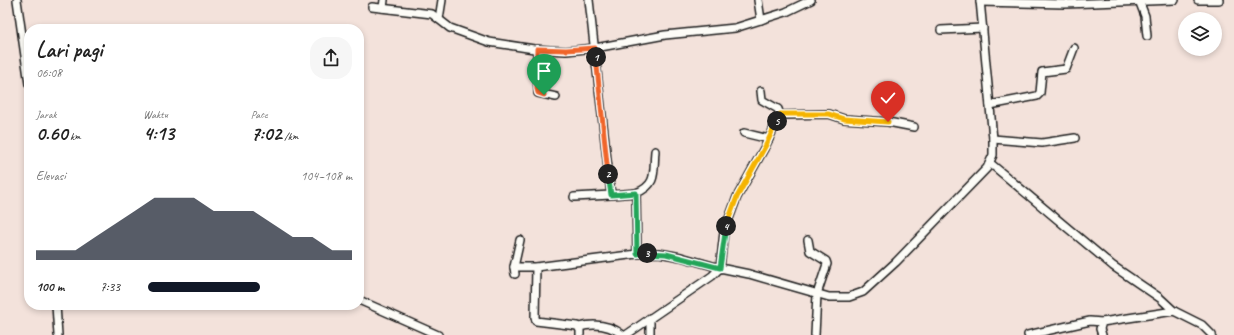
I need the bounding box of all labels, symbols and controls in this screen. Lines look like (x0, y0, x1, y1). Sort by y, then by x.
map controls (1178, 12, 1222, 56)
button: layers (1178, 12, 1222, 56)
text: Lari pagi (36, 36, 103, 64)
button: share (310, 37, 352, 79)
pin: 1 (586, 47, 606, 67)
text: 1 (594, 50, 598, 64)
pin (527, 54, 561, 95)
icon: arrive (533, 60, 555, 82)
text: 06:08 (36, 65, 62, 81)
pin (871, 81, 905, 122)
icon: check (877, 87, 899, 109)
text: Jarak (36, 107, 56, 121)
text: Waktu (143, 107, 168, 121)
text: Pace (251, 107, 268, 121)
pin: 5 (767, 111, 787, 131)
text: 5 (775, 114, 779, 128)
text: 0.60 (36, 121, 67, 146)
text: 4:13 (143, 121, 174, 146)
text: 7:02 (251, 121, 282, 146)
text: km (67, 129, 81, 143)
text: /km (282, 129, 299, 143)
pin: 2 (598, 164, 618, 184)
text: 2 (606, 167, 610, 181)
text: Elevasi (36, 168, 66, 184)
text: 104–108 m (301, 168, 352, 184)
pin: 4 (716, 216, 736, 236)
text: 4 (724, 219, 728, 233)
pin: 3 (637, 243, 657, 263)
text: 3 (645, 246, 649, 260)
text: 100 m (36, 279, 64, 295)
text: 7:33 (100, 279, 120, 295)

